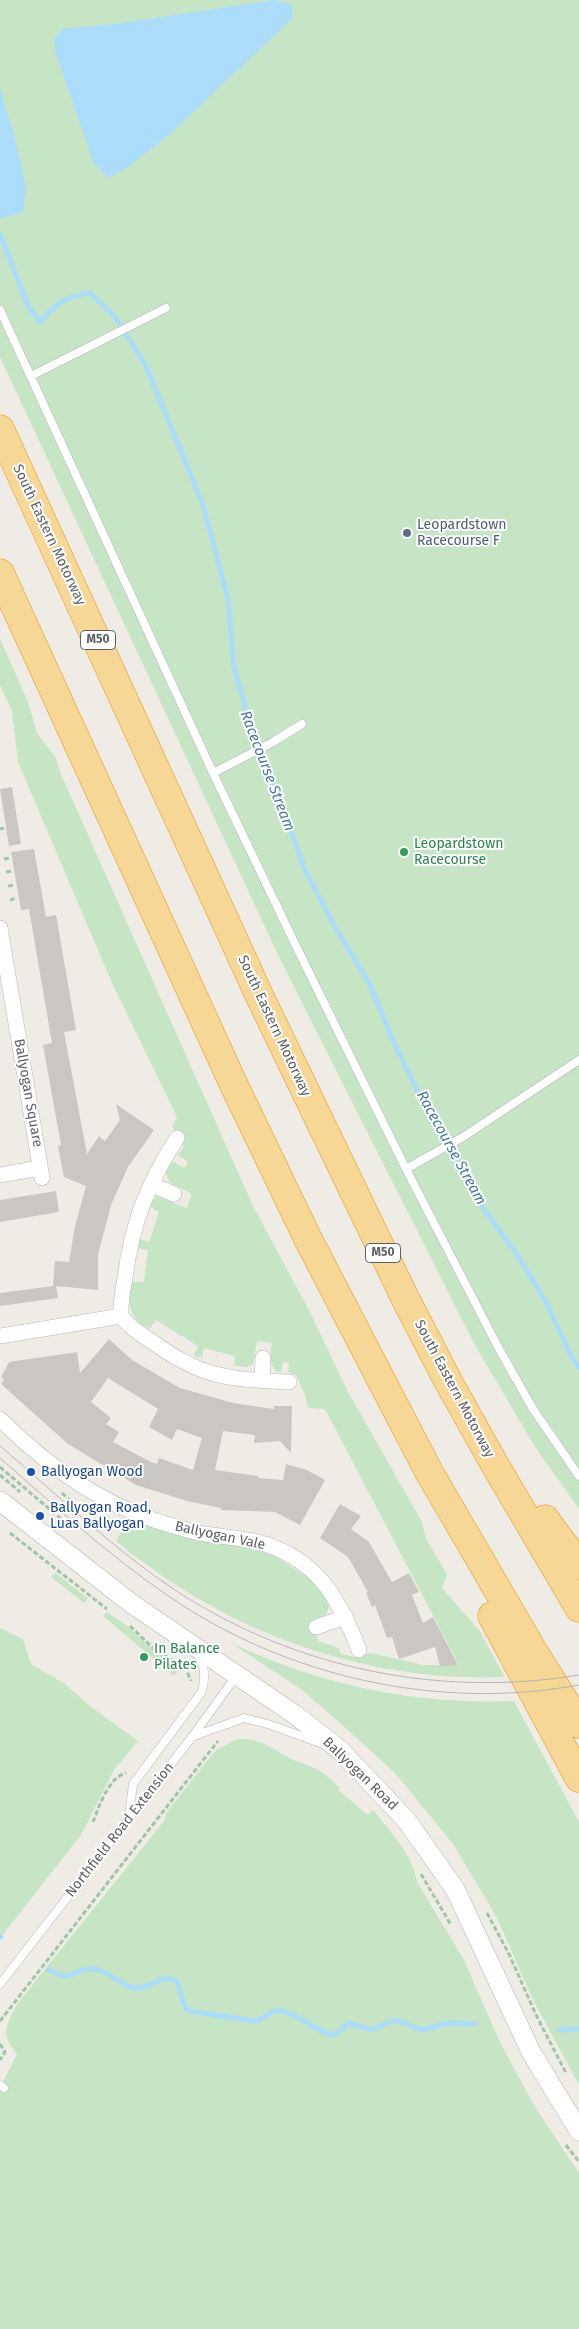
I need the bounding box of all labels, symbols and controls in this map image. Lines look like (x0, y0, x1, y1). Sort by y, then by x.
street label: South Eastern Motorway (9, 462, 89, 608)
place label: Leopardstown Racecourse F (417, 517, 506, 550)
marker: Leopardstown Racecourse F (401, 527, 413, 539)
road number: M50 (80, 630, 116, 650)
water label: Racecourse Stream (236, 708, 298, 834)
place label: Leopardstown Racecourse (414, 836, 503, 869)
marker: Leopardstown Racecourse (398, 846, 410, 858)
street label: South Eastern Motorway (234, 953, 314, 1099)
street label: Ballyogan Square (10, 1037, 46, 1149)
water label: Racecourse Stream (412, 1088, 490, 1208)
road number: M50 (366, 1244, 400, 1262)
street label: South Eastern Motorway (411, 1317, 497, 1461)
place label: Ballyogan Wood (41, 1464, 143, 1480)
marker: Ballyogan Wood (25, 1466, 37, 1478)
place label: Ballyogan Road, Luas Ballyogan (50, 1500, 151, 1532)
marker: Ballyogan Road, Luas Ballyogan (34, 1510, 46, 1522)
street label: Ballyogan Vale (173, 1518, 267, 1554)
place label: In Balance Pilates (154, 1641, 220, 1674)
marker: In Balance Pilates (138, 1651, 150, 1663)
street label: Ballyogan Road (319, 1734, 401, 1814)
street label: Northfield Road Extension (62, 1759, 178, 1901)

